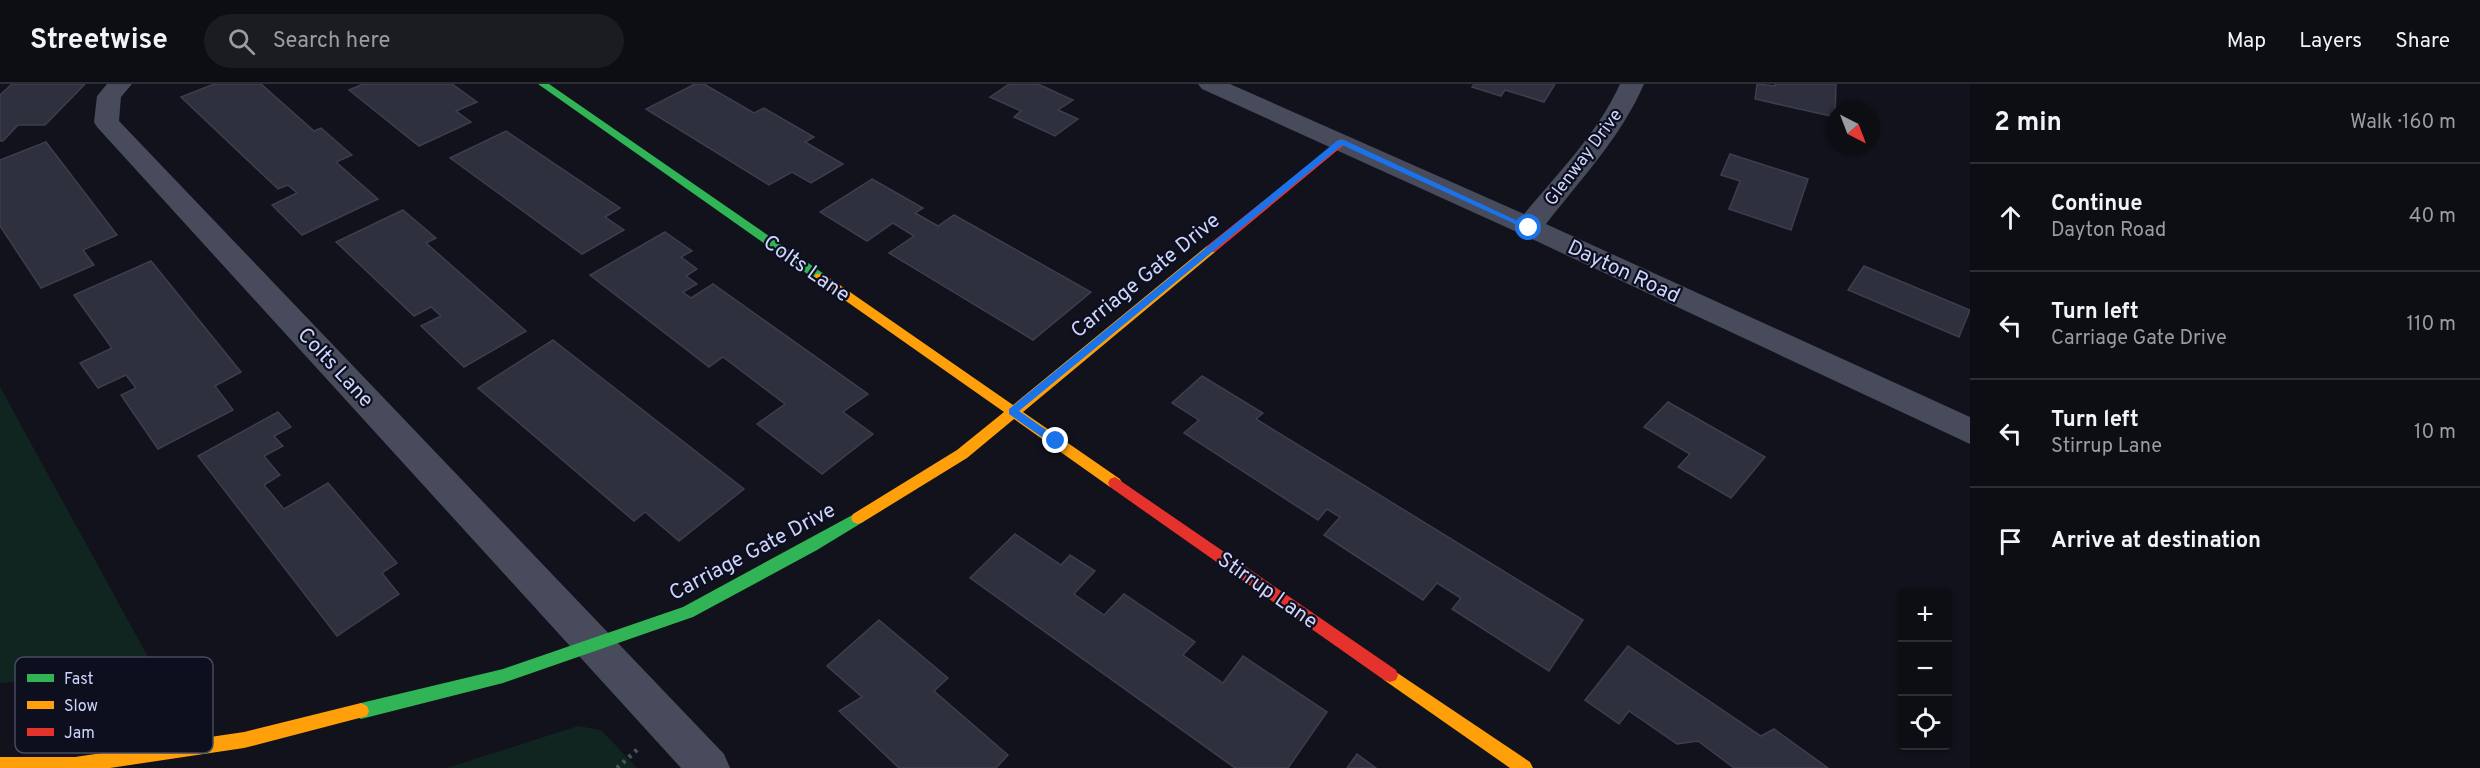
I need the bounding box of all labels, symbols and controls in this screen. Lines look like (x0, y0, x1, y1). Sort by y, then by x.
search box (204, 14, 624, 68)
text: Streetwise (30, 23, 168, 59)
icon: search (225, 25, 258, 58)
text: Search here (273, 28, 390, 55)
text: Map (2227, 28, 2266, 55)
text: Layers (2299, 28, 2362, 55)
text: Share (2395, 28, 2450, 55)
north arrow (1826, 102, 1880, 156)
street label: Glenway Drive (1540, 105, 1628, 211)
text: 2 min (1994, 107, 2062, 140)
text: Walk · 160 m (2350, 110, 2456, 136)
text: Continue (2051, 191, 2142, 218)
icon: ahead (1994, 201, 2027, 234)
text: 40 m (2409, 204, 2456, 230)
street label: Carriage Gate Drive (1066, 208, 1226, 345)
route start (1515, 214, 1541, 240)
text: Dayton Road (2051, 218, 2166, 244)
street label: Colts Lane (757, 230, 855, 309)
street label: Dayton Road (1563, 235, 1684, 310)
text: Turn left (2051, 299, 2139, 326)
icon: left (1994, 309, 2027, 342)
text: 110 m (2407, 312, 2456, 338)
street label: Colts Lane (291, 322, 379, 414)
text: Carriage Gate Drive (2051, 326, 2227, 352)
text: Turn left (2051, 407, 2139, 434)
icon: left (1994, 417, 2027, 450)
text: 10 m (2414, 420, 2456, 446)
route end (1042, 427, 1068, 453)
text: Stirrup Lane (2051, 434, 2162, 460)
street label: Carriage Gate Drive (665, 497, 841, 608)
icon: arrive (1994, 525, 2027, 558)
text: Arrive at destination (2051, 528, 2261, 555)
street label: Stirrup Lane (1212, 547, 1323, 636)
map controls (1898, 588, 1952, 750)
button: + (1898, 588, 1952, 642)
button: − (1898, 642, 1952, 696)
legend (15, 657, 213, 753)
text: Fast (64, 670, 94, 690)
button: locate (1898, 696, 1952, 750)
text: Slow (64, 697, 98, 717)
text: Jam (64, 724, 95, 744)

